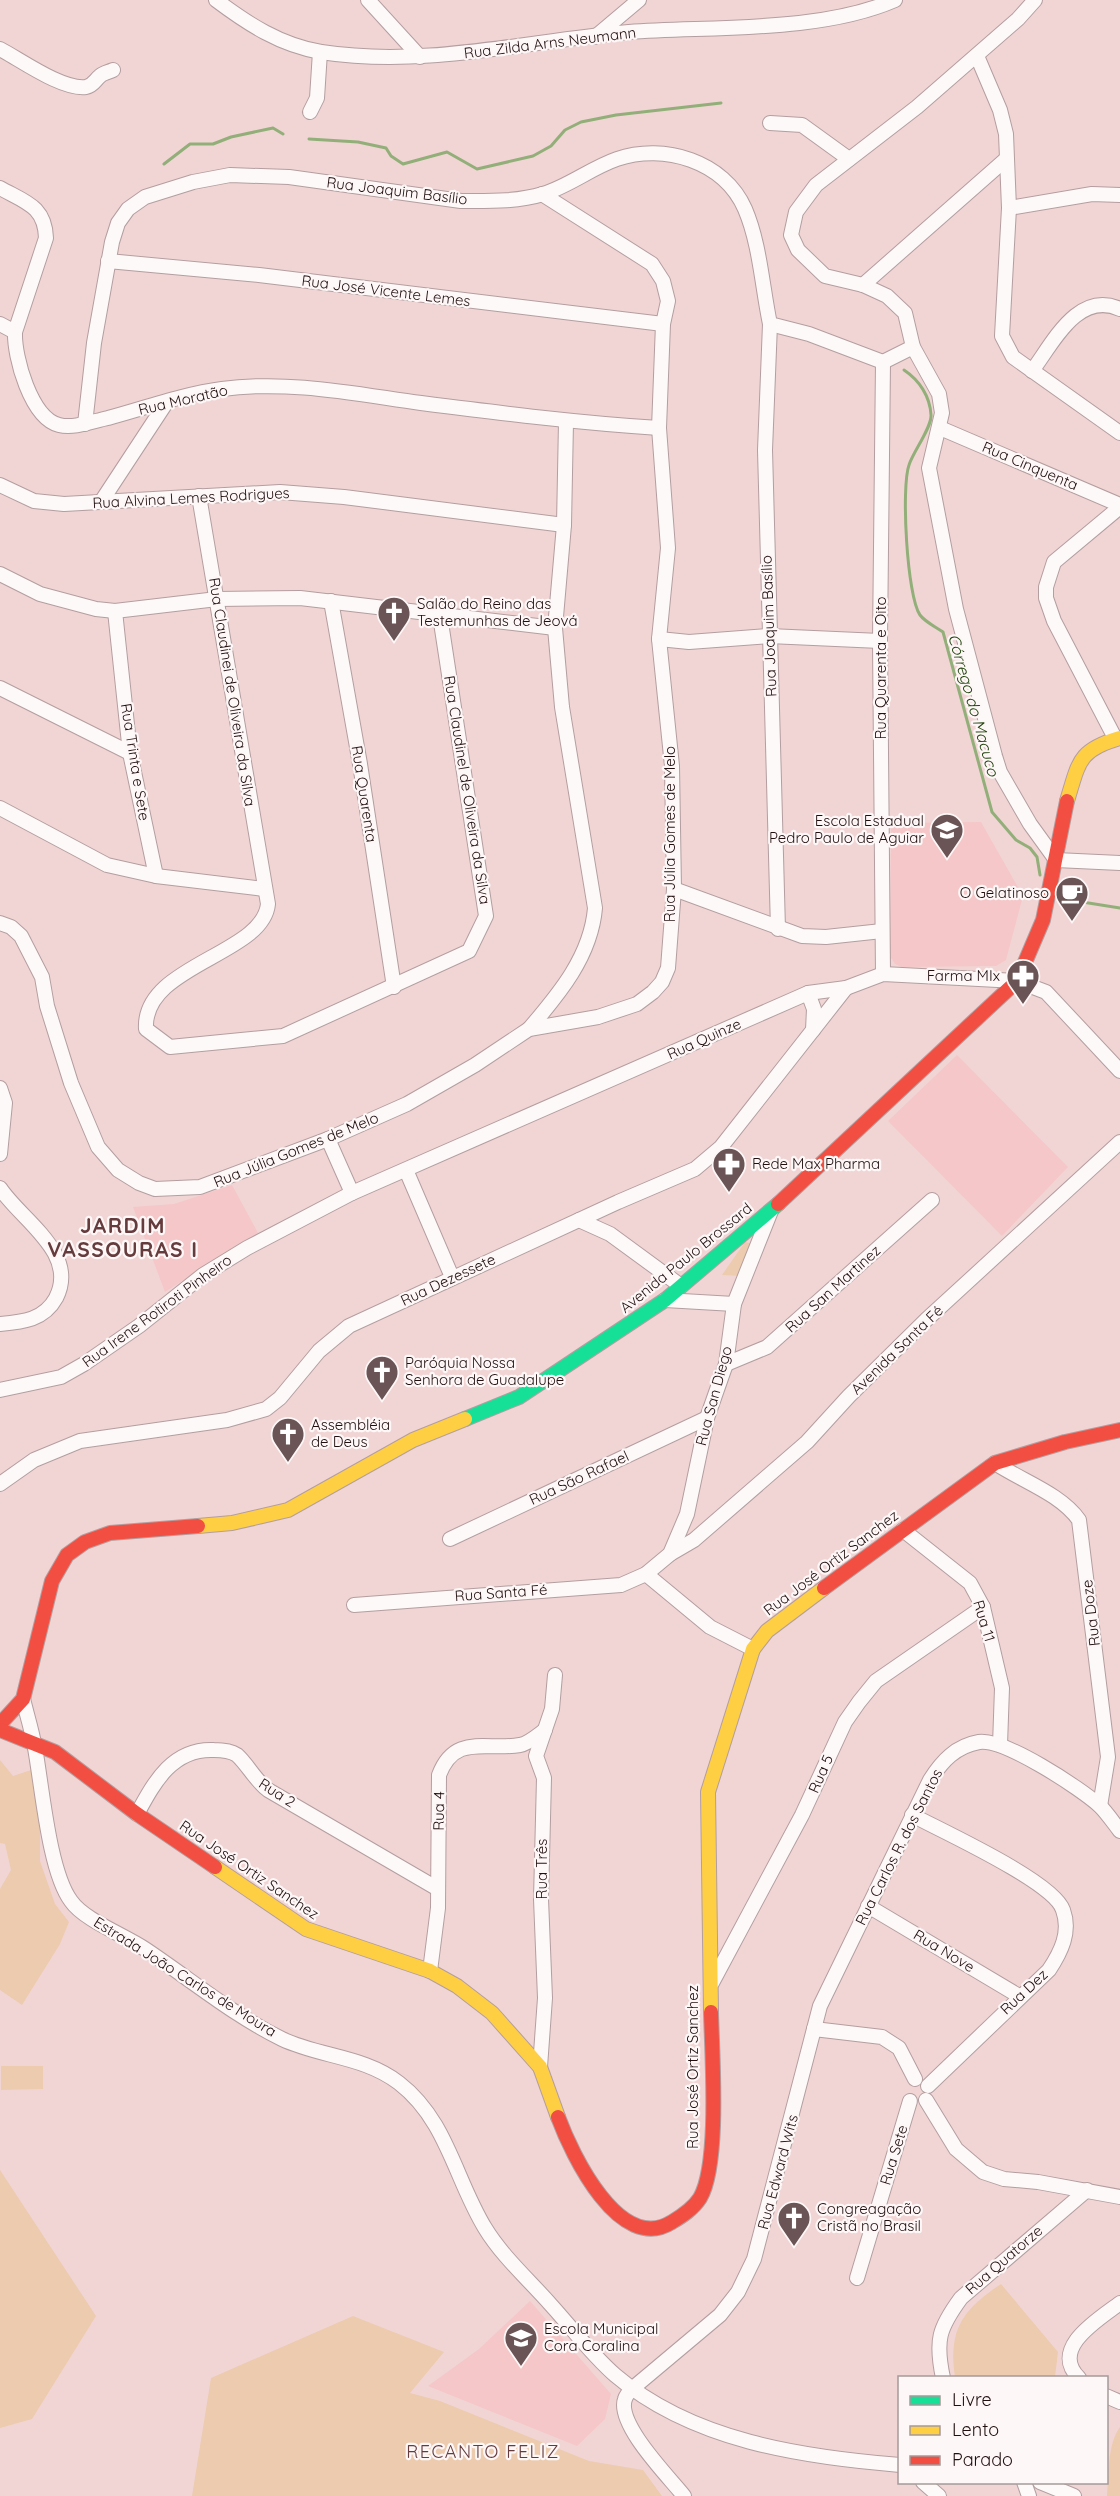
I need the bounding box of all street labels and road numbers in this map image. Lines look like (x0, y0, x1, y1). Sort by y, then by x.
street label: Rua Zilda Arns Neumann (463, 23, 637, 62)
street label: Rua Joaquim Basílio (326, 172, 469, 209)
street label: Rua José Vicente Lemes (300, 271, 472, 310)
street label: Rua Moratão (136, 380, 229, 419)
street label: Rua Cinquenta (979, 437, 1081, 494)
street label: Rua Alvina Lemes Rodrigues (92, 483, 290, 512)
street label: Rua Joaquim Basílio (757, 555, 780, 697)
street label: Rua Claudinei de Oliveira da Silva (205, 576, 260, 808)
street label: Rua Quarenta e Oito (871, 596, 890, 740)
street label: Rua Claudinel de Oliveira da Silva (440, 674, 495, 906)
street label: Rua Trinta e Sete (117, 702, 154, 822)
street label: Rua Quarenta (347, 744, 382, 844)
street label: Rua Júlia Gomes de Melo (660, 746, 679, 922)
street label: Rua Quinze (664, 1014, 744, 1063)
street label: Rua Júlia Gomes de Melo (211, 1108, 381, 1191)
street label: Avenida Paulo Brossard (616, 1198, 756, 1317)
street label: Rua San Martinez (781, 1241, 884, 1336)
street label: Rua Dezessete (397, 1249, 498, 1310)
street label: Rua Irene Rotiroti Pinheiro (78, 1250, 235, 1371)
street label: Avenida Santa Fé (847, 1301, 947, 1398)
street label: Rua San Diego (691, 1344, 736, 1448)
street label: Rua São Rafael (526, 1446, 632, 1509)
street label: Rua José Ortiz Sanchez (760, 1506, 902, 1619)
street label: Rua Doze (1077, 1579, 1104, 1647)
street label: Rua Santa Fé (454, 1580, 548, 1605)
street label: Rua 11 (969, 1598, 1000, 1644)
street label: Rua 5 (804, 1752, 837, 1796)
street label: Rua Carlos R. dos Santos (851, 1765, 946, 1928)
street label: Rua 2 (255, 1774, 299, 1811)
street label: Rua 4 (429, 1791, 448, 1831)
street label: Rua José Ortiz Sanchez (176, 1816, 323, 1923)
street label: Rua Três (532, 1839, 551, 1899)
street label: Estrada João Carlos de Moura (90, 1912, 280, 2041)
street label: Rua Nove (910, 1925, 978, 1976)
street label: Rua Dez (996, 1965, 1051, 2018)
street label: Rua José Ortiz Sanchez (683, 1985, 702, 2149)
street label: Rua Edward Wits (753, 2112, 802, 2231)
street label: Rua Sete (875, 2122, 912, 2187)
street label: Rua Quatorze (961, 2221, 1046, 2298)

